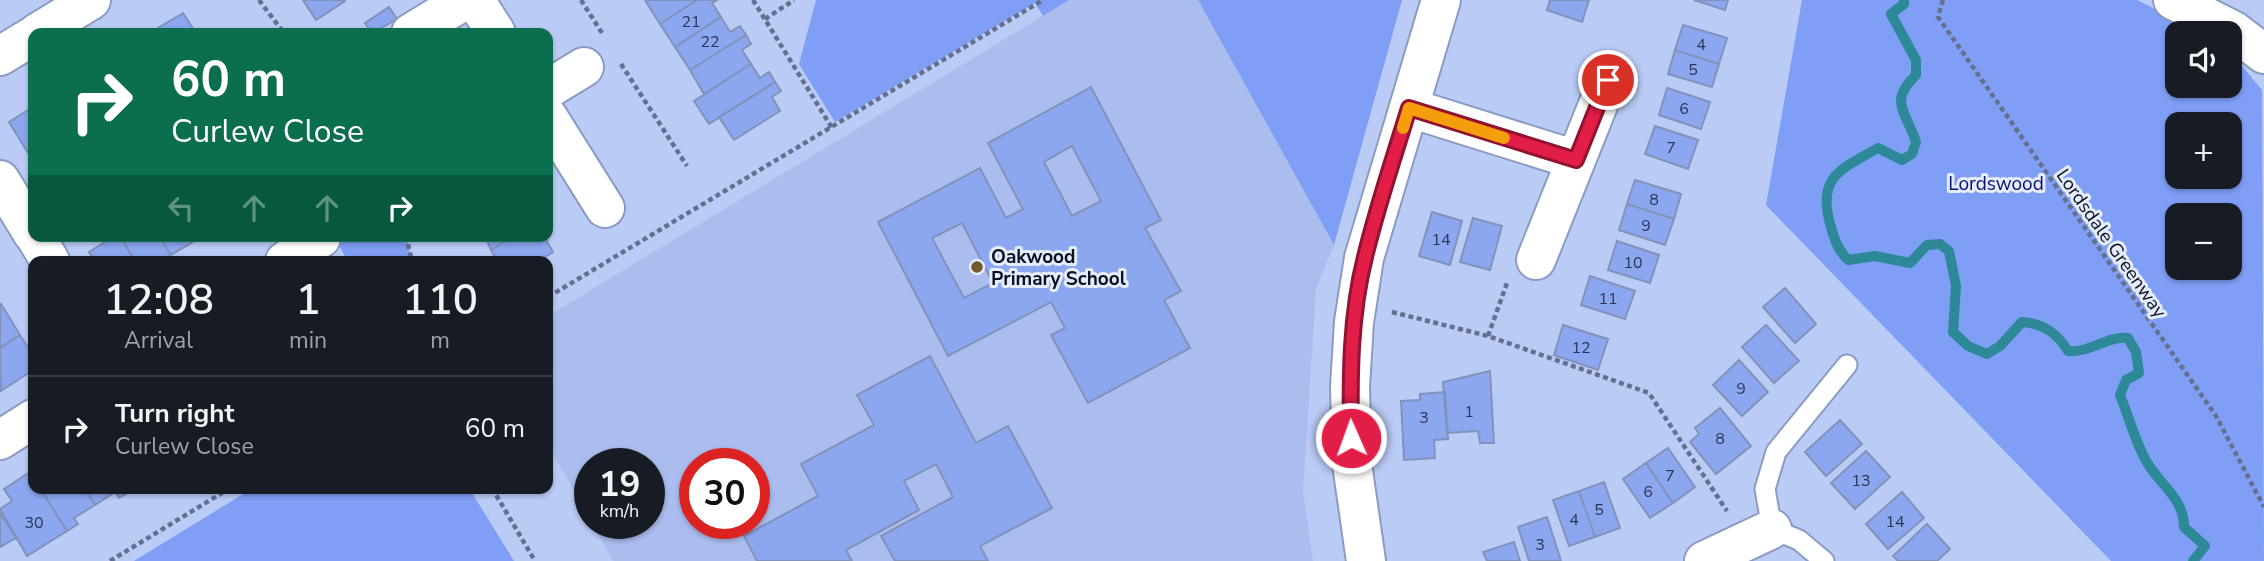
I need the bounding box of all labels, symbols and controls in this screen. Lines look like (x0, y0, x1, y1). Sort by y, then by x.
house number: 21 (681, 11, 701, 33)
map controls (2165, 21, 2242, 280)
button: sound (2165, 21, 2242, 98)
house number: 22 (700, 31, 720, 53)
house number: 4 (1696, 34, 1706, 56)
text: 60 m (171, 46, 286, 113)
pin (1578, 50, 1638, 110)
icon: right (56, 56, 147, 147)
house number: 5 (1688, 59, 1698, 81)
icon: arrive (1589, 61, 1627, 99)
house number: 6 (1679, 98, 1689, 120)
text: Curlew Close (171, 110, 364, 153)
button: + (2165, 112, 2242, 189)
house number: 7 (1666, 137, 1676, 159)
street label: Lordsdale Greenway (2050, 164, 2173, 323)
park label: Lordswood (1948, 171, 2044, 197)
icon: left (162, 189, 200, 227)
icon: ahead (235, 189, 273, 227)
icon: ahead (308, 189, 346, 227)
icon: right (381, 189, 419, 227)
house number: 8 (1649, 189, 1659, 211)
button: − (2165, 203, 2242, 280)
house number: 9 (1641, 215, 1651, 237)
house number: 14 (1431, 229, 1451, 251)
place label: Oakwood Primary School (991, 244, 1126, 292)
house number: 10 (1623, 252, 1643, 274)
marker: Oakwood Primary School (969, 259, 985, 275)
text: 12:08 (103, 272, 214, 329)
text: 1 (295, 272, 321, 329)
text: 110 (402, 272, 478, 329)
house number: 11 (1598, 288, 1618, 310)
text: Arrival (124, 325, 193, 356)
text: min (289, 325, 327, 356)
text: m (430, 325, 450, 356)
house number: 12 (1571, 337, 1591, 359)
house number: 9 (1736, 378, 1746, 400)
text: Turn right (115, 396, 234, 431)
position arrow (1314, 401, 1388, 475)
house number: 1 (1464, 401, 1474, 423)
house number: 3 (1419, 407, 1429, 429)
icon: right (56, 410, 94, 448)
text: 60 m (465, 411, 525, 446)
house number: 8 (1715, 428, 1725, 450)
text: Curlew Close (115, 431, 254, 462)
speed limit sign: 30 (679, 448, 770, 539)
text: 19 (598, 461, 641, 508)
house number: 7 (1665, 465, 1675, 487)
house number: 13 (1851, 470, 1871, 492)
house number: 6 (1643, 481, 1653, 503)
text: km/h (600, 499, 639, 523)
house number: 5 (1594, 499, 1604, 521)
house number: 4 (1569, 509, 1579, 531)
house number: 14 (1885, 511, 1905, 533)
house number: 30 (24, 512, 44, 534)
house number: 3 (1535, 534, 1545, 556)

